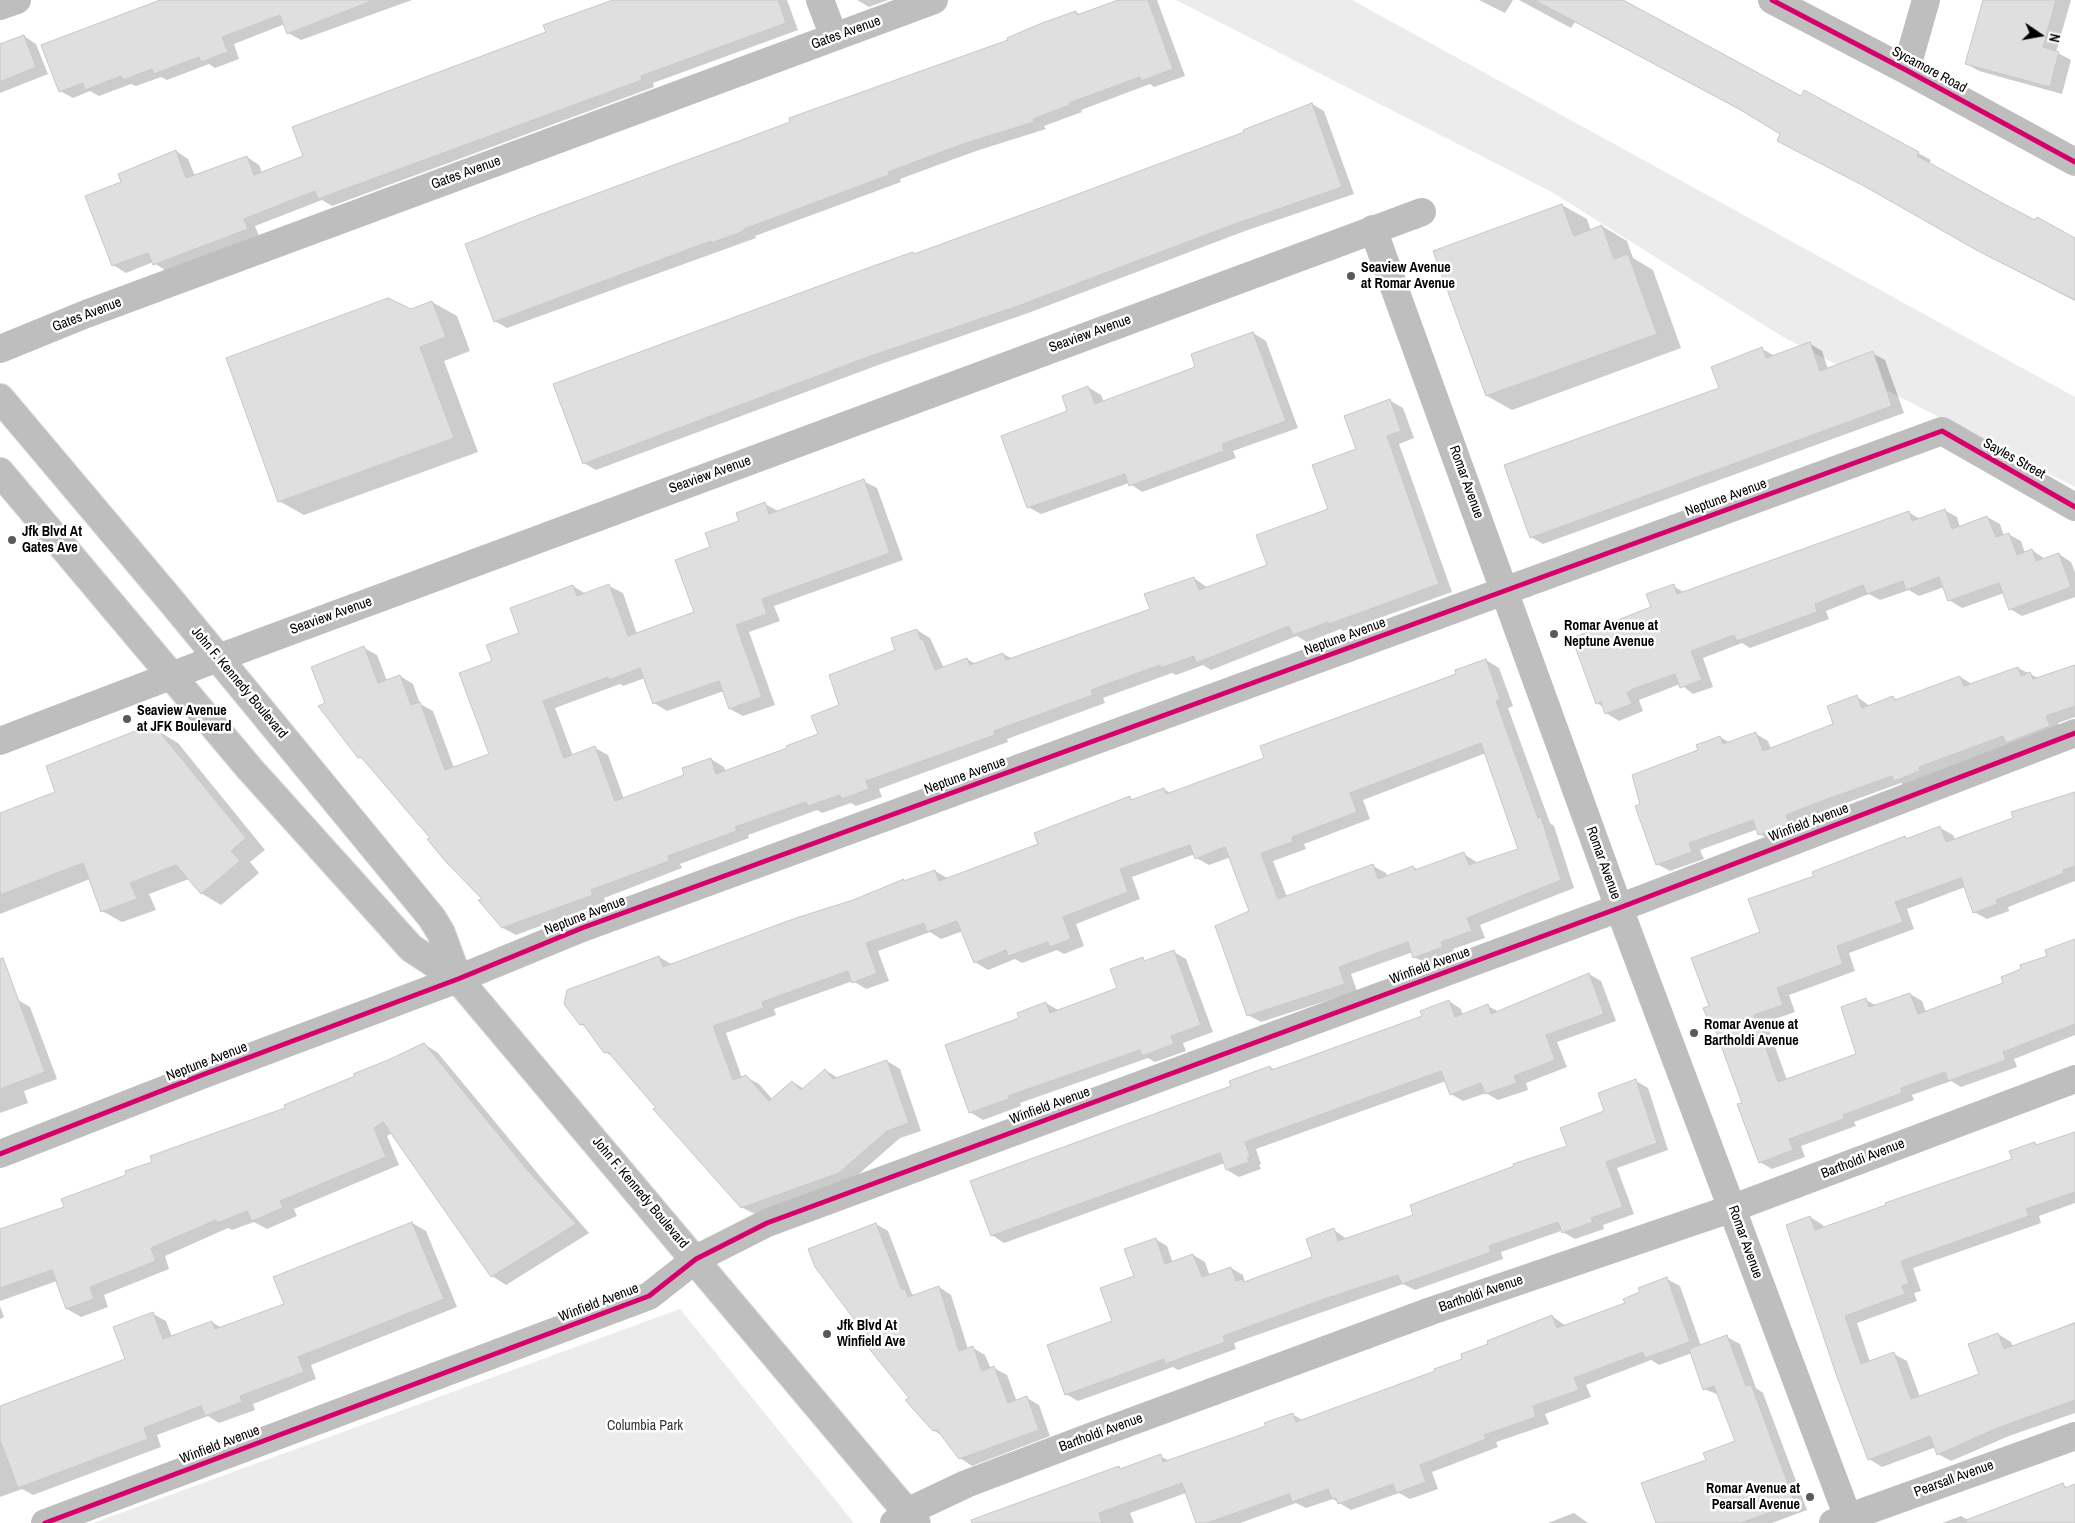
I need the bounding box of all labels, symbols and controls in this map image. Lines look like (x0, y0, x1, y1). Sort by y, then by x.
north arrow (2015, 10, 2065, 60)
street label: Gates Avenue (809, 13, 883, 53)
text: N (2045, 32, 2064, 44)
street label: Sycamore Road (1889, 43, 1969, 97)
street label: Gates Avenue (429, 153, 503, 193)
place label: Seaview Avenue at Romar Avenue (1361, 260, 1455, 292)
marker: Seaview Avenue at Romar Avenue (1345, 270, 1357, 282)
street label: Gates Avenue (50, 294, 124, 336)
street label: Seaview Avenue (1047, 311, 1133, 357)
street label: Sayles Street (1980, 435, 2048, 483)
street label: Romar Avenue (1445, 443, 1487, 521)
street label: Seaview Avenue (667, 452, 753, 498)
street label: Neptune Avenue (1683, 476, 1769, 520)
place label: Jfk Blvd At Gates Ave (22, 524, 82, 556)
marker: Jfk Blvd At Gates Ave (6, 534, 18, 546)
street label: Seaview Avenue (288, 593, 374, 639)
street label: Neptune Avenue (1302, 615, 1388, 659)
place label: Romar Avenue at Neptune Avenue (1564, 618, 1658, 650)
street label: John F. Kennedy Boulevard (187, 624, 291, 742)
marker: Romar Avenue at Neptune Avenue (1548, 628, 1560, 640)
place label: Seaview Avenue at JFK Boulevard (137, 703, 231, 736)
marker: Seaview Avenue at JFK Boulevard (121, 713, 133, 725)
street label: Neptune Avenue (922, 754, 1008, 798)
street label: Winfield Avenue (1767, 800, 1851, 846)
street label: Romar Avenue (1582, 824, 1624, 902)
street label: Neptune Avenue (542, 893, 628, 939)
street label: Winfield Avenue (1388, 944, 1472, 988)
place label: Romar Avenue at Bartholdi Avenue (1704, 1017, 1799, 1050)
marker: Romar Avenue at Bartholdi Avenue (1688, 1027, 1700, 1039)
street label: Neptune Avenue (164, 1039, 250, 1085)
street label: Winfield Avenue (1008, 1084, 1092, 1128)
street label: John F. Kennedy Boulevard (588, 1134, 692, 1252)
street label: Bartholdi Avenue (1819, 1135, 1907, 1183)
street label: Romar Avenue (1724, 1203, 1766, 1281)
street label: Bartholdi Avenue (1437, 1272, 1525, 1316)
street label: Winfield Avenue (557, 1280, 641, 1326)
place label: Jfk Blvd At Winfield Ave (837, 1318, 905, 1350)
marker: Jfk Blvd At Winfield Ave (821, 1328, 833, 1340)
street label: Bartholdi Avenue (1057, 1410, 1145, 1456)
park label: Columbia Park (607, 1418, 683, 1434)
street label: Winfield Avenue (178, 1422, 262, 1468)
street label: Pearsall Avenue (1912, 1457, 1996, 1501)
place label: Romar Avenue at Pearsall Avenue (1706, 1481, 1800, 1514)
marker: Romar Avenue at Pearsall Avenue (1804, 1491, 1816, 1503)

